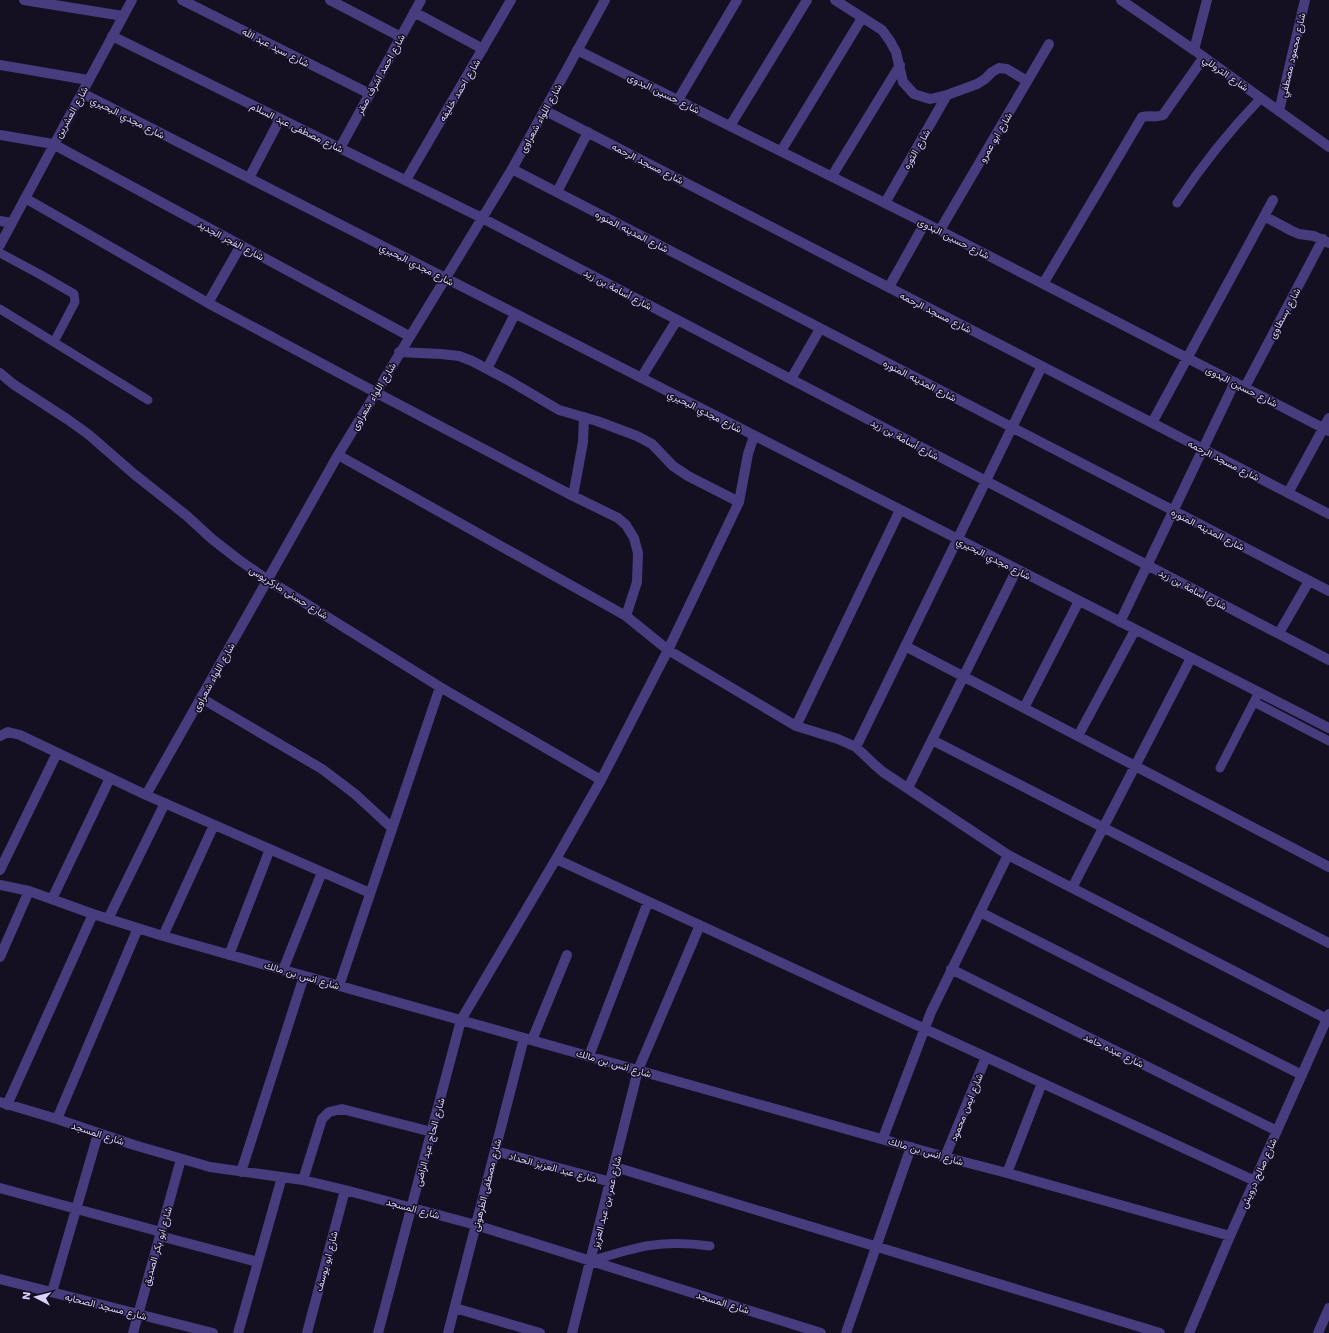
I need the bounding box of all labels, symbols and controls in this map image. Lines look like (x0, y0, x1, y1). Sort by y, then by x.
street label: شارع محمود مصطفي (1277, 12, 1310, 99)
street label: شارع سيد عبد الله (240, 26, 311, 70)
street label: شارع احمد اشرف صقر (353, 32, 408, 117)
street label: شارع التروللي (1199, 54, 1251, 96)
street label: شارع احمد خليفه (437, 57, 483, 124)
street label: شارع حسين البدوى (626, 71, 702, 117)
street label: شارع اللواء شعراوى (517, 82, 565, 155)
street label: شارع العشرين (53, 84, 91, 141)
street label: شارع مجدي البحيري (87, 94, 167, 144)
street label: شارع مصطفى عبد السلام (248, 100, 345, 156)
street label: شارع ابو عمرو (977, 110, 1015, 165)
street label: شارع الثوره (901, 127, 933, 172)
street label: شارع مسجد الرحمه (610, 141, 685, 187)
street label: شارع المدينه المنوره (593, 208, 670, 256)
street label: شارع حسين البدوى (916, 216, 991, 262)
street label: شارع الفجر الجديد (195, 218, 266, 263)
street label: شارع مجدي البحيري (376, 241, 456, 291)
street label: شارع أسامة بن زيد (581, 267, 654, 313)
street label: شارع بسطاوى (1266, 286, 1303, 341)
street label: شارع مسجد الرحمه (898, 290, 973, 336)
street label: شارع المدينه المنوره (881, 357, 958, 405)
street label: شارع اللواء شعراوى (349, 360, 399, 432)
street label: شارع حسين البدوى (1204, 364, 1279, 410)
street label: شارع مجدي البحيري (664, 388, 744, 438)
street label: شارع أسامة بن زيد (868, 417, 941, 463)
street label: شارع مسجد الرحمه (1186, 438, 1261, 484)
street label: شارع المدينه المنوره (1169, 506, 1246, 554)
street label: شارع مجدي البحيري (953, 535, 1033, 585)
street label: شارع حسنى ماركريوس (247, 564, 330, 622)
street label: شارع أسامة بن زيد (1156, 567, 1229, 613)
street label: شارع اللواء شعراوى (190, 641, 238, 714)
street label: شارع انس بن مالك (263, 959, 341, 993)
street label: شارع عبده حامد (1081, 1031, 1146, 1071)
street label: شارع انس بن مالك (575, 1047, 653, 1081)
street label: شارع ايمن محمود (948, 1071, 986, 1143)
street label: شارع الحاج عبد الراضى (412, 1097, 448, 1188)
street label: شارع المسجد (70, 1120, 126, 1148)
street label: شارع انس بن مالك (887, 1135, 965, 1169)
street label: شارع صالح درويش (1238, 1136, 1280, 1210)
street label: شارع مصطفى الطرهونى (470, 1138, 504, 1233)
street label: شارع عبد العزيز الحداد (507, 1150, 598, 1186)
street label: شارع عمر بن عبد العزيز (589, 1155, 624, 1251)
street label: شارع المسجد (385, 1196, 441, 1222)
street label: شارع ابو بكر الصديق (141, 1205, 175, 1287)
street label: شارع ابو يوسف (313, 1230, 341, 1293)
north arrow (16, 1277, 56, 1317)
street label: شارع المسجد (695, 1289, 751, 1317)
text: N (20, 1291, 34, 1301)
street label: شارع مسجد الصحابه (63, 1291, 148, 1323)

